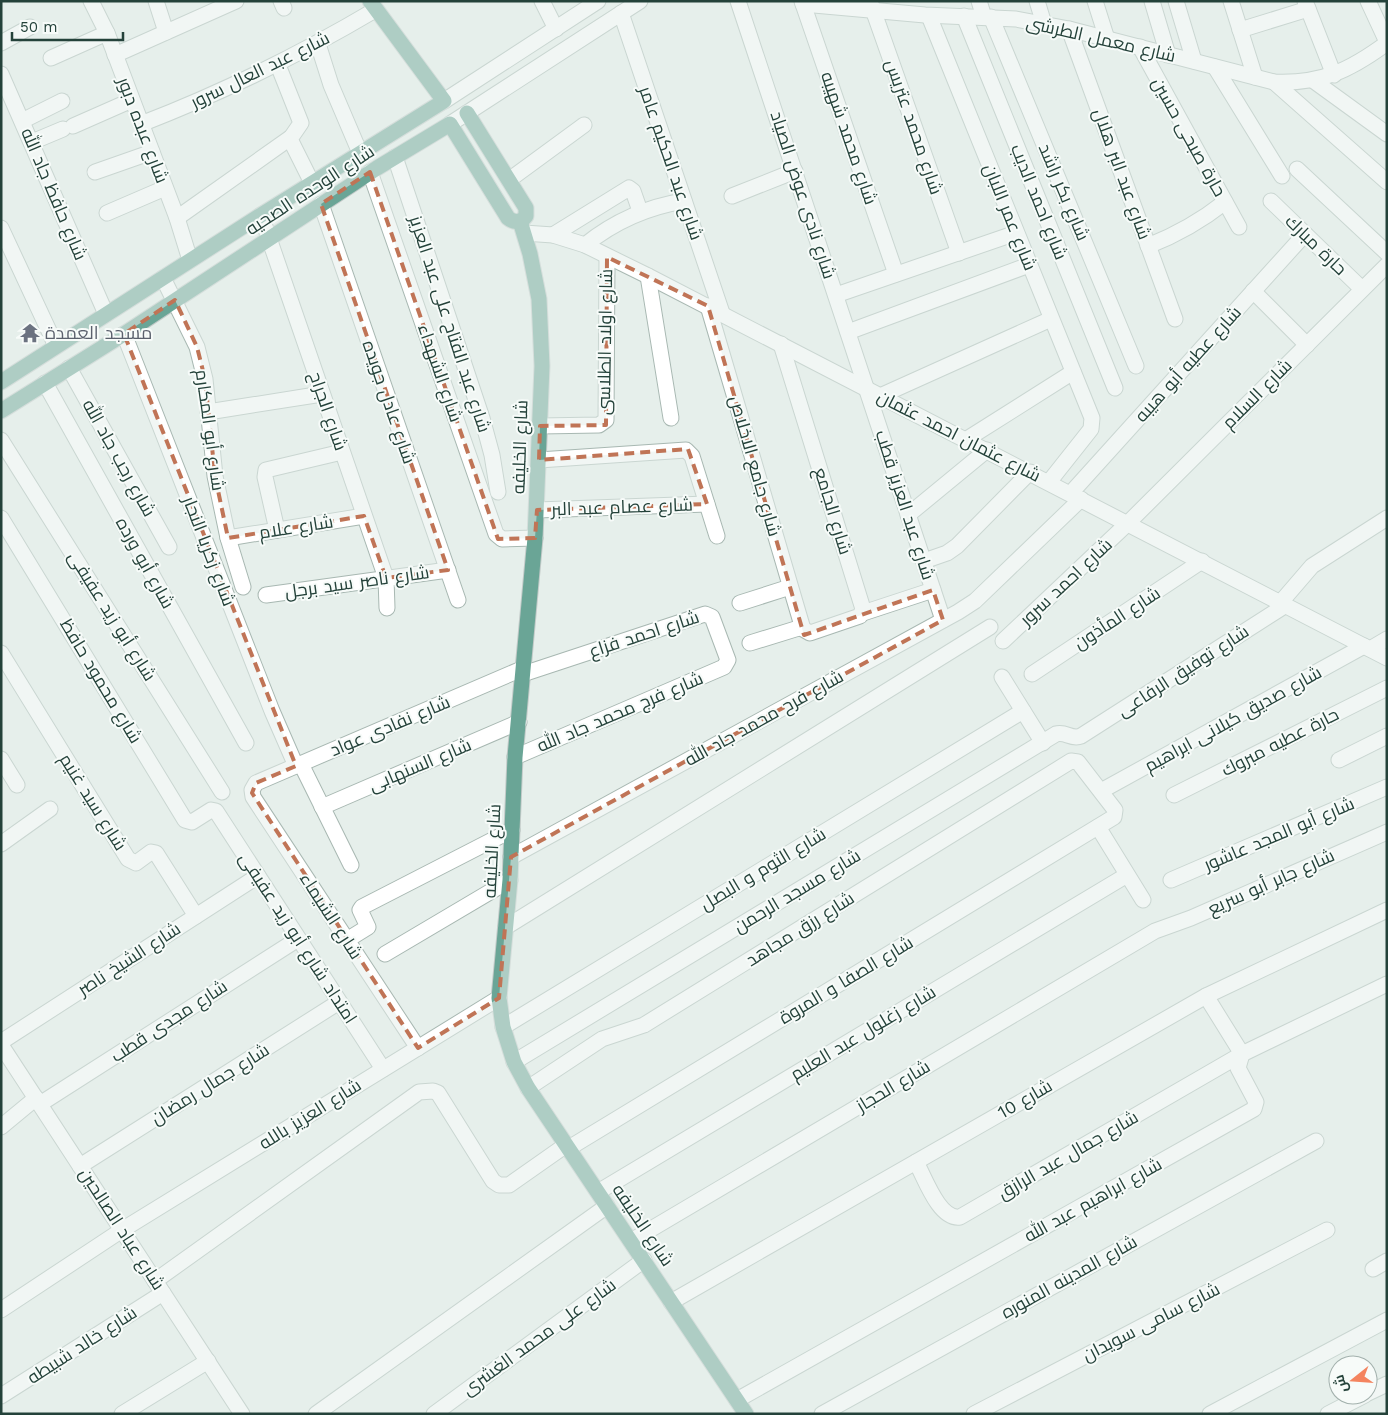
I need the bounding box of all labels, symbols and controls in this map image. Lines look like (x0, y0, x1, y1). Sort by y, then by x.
scale bar (12, 10, 124, 42)
street label: شارع معمل الطرشى (1024, 11, 1178, 68)
text: 50 m (20, 18, 57, 36)
street label: شارع عبد العال سرور (186, 27, 334, 115)
street label: شارع محمد عتريس (880, 57, 947, 198)
street label: شارع محمد شهيبه (815, 69, 882, 208)
street label: شارع عبده دبور (111, 73, 173, 187)
street label: حارة صبحى حسين (1147, 74, 1231, 200)
street label: شارع عبد الحكيم عامر (633, 82, 708, 243)
street label: شارع عبد البر هلال (1087, 106, 1156, 243)
street label: شارع نادى عوض الصياد (765, 108, 841, 282)
street label: شارع حافظ جاد الله (15, 124, 93, 264)
street label: شارع الوحده الصحيه (241, 140, 379, 241)
street label: شارع بكر راشد (1033, 140, 1094, 244)
street label: شارع احمد الديب (1005, 141, 1072, 263)
street label: شارع عمر اللبان (978, 160, 1041, 274)
street label: حارة مبارك (1280, 210, 1352, 280)
street label: شارع عبد الفتاح على عبد العزيز (403, 212, 496, 436)
street label: شارع اولاد الطلاسى (593, 269, 618, 415)
street label: شارع عطيه أبو هيبه (1130, 301, 1247, 427)
street label: شارع الشهداء (412, 321, 467, 425)
temple icon: مسجد العمدة (19, 322, 41, 344)
place label: مسجد العمدة (45, 322, 152, 343)
street label: شارع عادل جويده (357, 337, 420, 467)
street label: شارع السلام (1218, 355, 1297, 434)
street label: شارع أبو المكارم (190, 368, 229, 492)
street label: شارع الجراح (303, 368, 352, 454)
street label: شارع عثمان احمد عثمان (873, 385, 1044, 488)
street label: شارع جامع الاخلاص (723, 393, 786, 539)
street label: شارع رجب جاد الله (77, 395, 161, 521)
street label: شارع الخليفه (507, 399, 534, 495)
street label: شارع عبد العزيز قطب (869, 427, 940, 583)
street label: شارع الجامع (808, 465, 857, 557)
street label: شارع زكريا النجار (177, 492, 240, 609)
street label: شارع عصام عبد البر (550, 494, 693, 522)
street label: شارع علام (257, 510, 335, 545)
street label: شارع أبو ورده (110, 514, 179, 613)
street label: شارع احمد سرور (1015, 534, 1117, 632)
street label: شارع أبو زيد عفيفى (62, 547, 161, 685)
street label: شارع ناصر سيد برجل (283, 561, 431, 604)
street label: شارع المأذون (1070, 582, 1165, 655)
street label: شارع احمد فزاع (586, 606, 702, 663)
street label: شارع محمود حافظ (54, 615, 147, 748)
street label: شارع توفيق الرفاعى (1113, 620, 1254, 723)
street label: شارع صديق كيلانى ابراهيم (1141, 661, 1326, 778)
street label: شارع فرح محمد جاد الله (680, 664, 848, 772)
street label: شارع فرج محمد جاد الله (533, 666, 707, 758)
street label: شارع نفادى عواد (327, 691, 454, 762)
street label: حارة عطيه مبروك (1218, 703, 1342, 781)
street label: شارع السنهابى (365, 733, 475, 797)
street label: شارع سيد غنيم (54, 750, 131, 855)
street label: شارع أبو المجد عاشور (1199, 792, 1358, 877)
street label: شارع الخليفه (479, 803, 506, 899)
street label: شارع الثوم و البصل (696, 823, 830, 916)
street label: شارع مسجد الرحمن (729, 844, 865, 939)
street label: شارع جابر أبو سريع (1204, 844, 1338, 921)
street label: امتداد شارع أبو زيد عفيفى (234, 848, 362, 1028)
street label: شارع الشيماء (294, 869, 367, 964)
street label: شارع رزق مجاهد (742, 887, 859, 972)
street label: شارع الشيخ ناصر (72, 917, 185, 1002)
street label: شارع الصفا و المروة (775, 931, 918, 1030)
street label: شارع مجدى قطب (107, 975, 232, 1068)
street label: شارع زغلول عبد العليم (786, 981, 940, 1086)
street label: شارع جمال رمضان (147, 1039, 274, 1130)
street label: شارع الحجاز (851, 1055, 935, 1118)
street label: شارع العزيز بالله (255, 1074, 366, 1155)
street label: شارع 10 (994, 1075, 1057, 1124)
street label: شارع جمال عبد الرازق (994, 1106, 1143, 1205)
street label: شارع ابراهيم عبد الله (1020, 1152, 1166, 1248)
street label: شارع عباد الصالحين (73, 1164, 170, 1295)
street label: شارع الخليفه (607, 1180, 679, 1271)
street label: شارع المدينه المنوره (997, 1231, 1141, 1324)
street label: شارع على محمد الغشرى (458, 1274, 621, 1401)
street label: شارع سامى سويدان (1079, 1278, 1224, 1367)
street label: شارع خالد شبيطه (23, 1301, 142, 1389)
north arrow (1328, 1355, 1378, 1405)
text: ش (1330, 1373, 1352, 1395)

